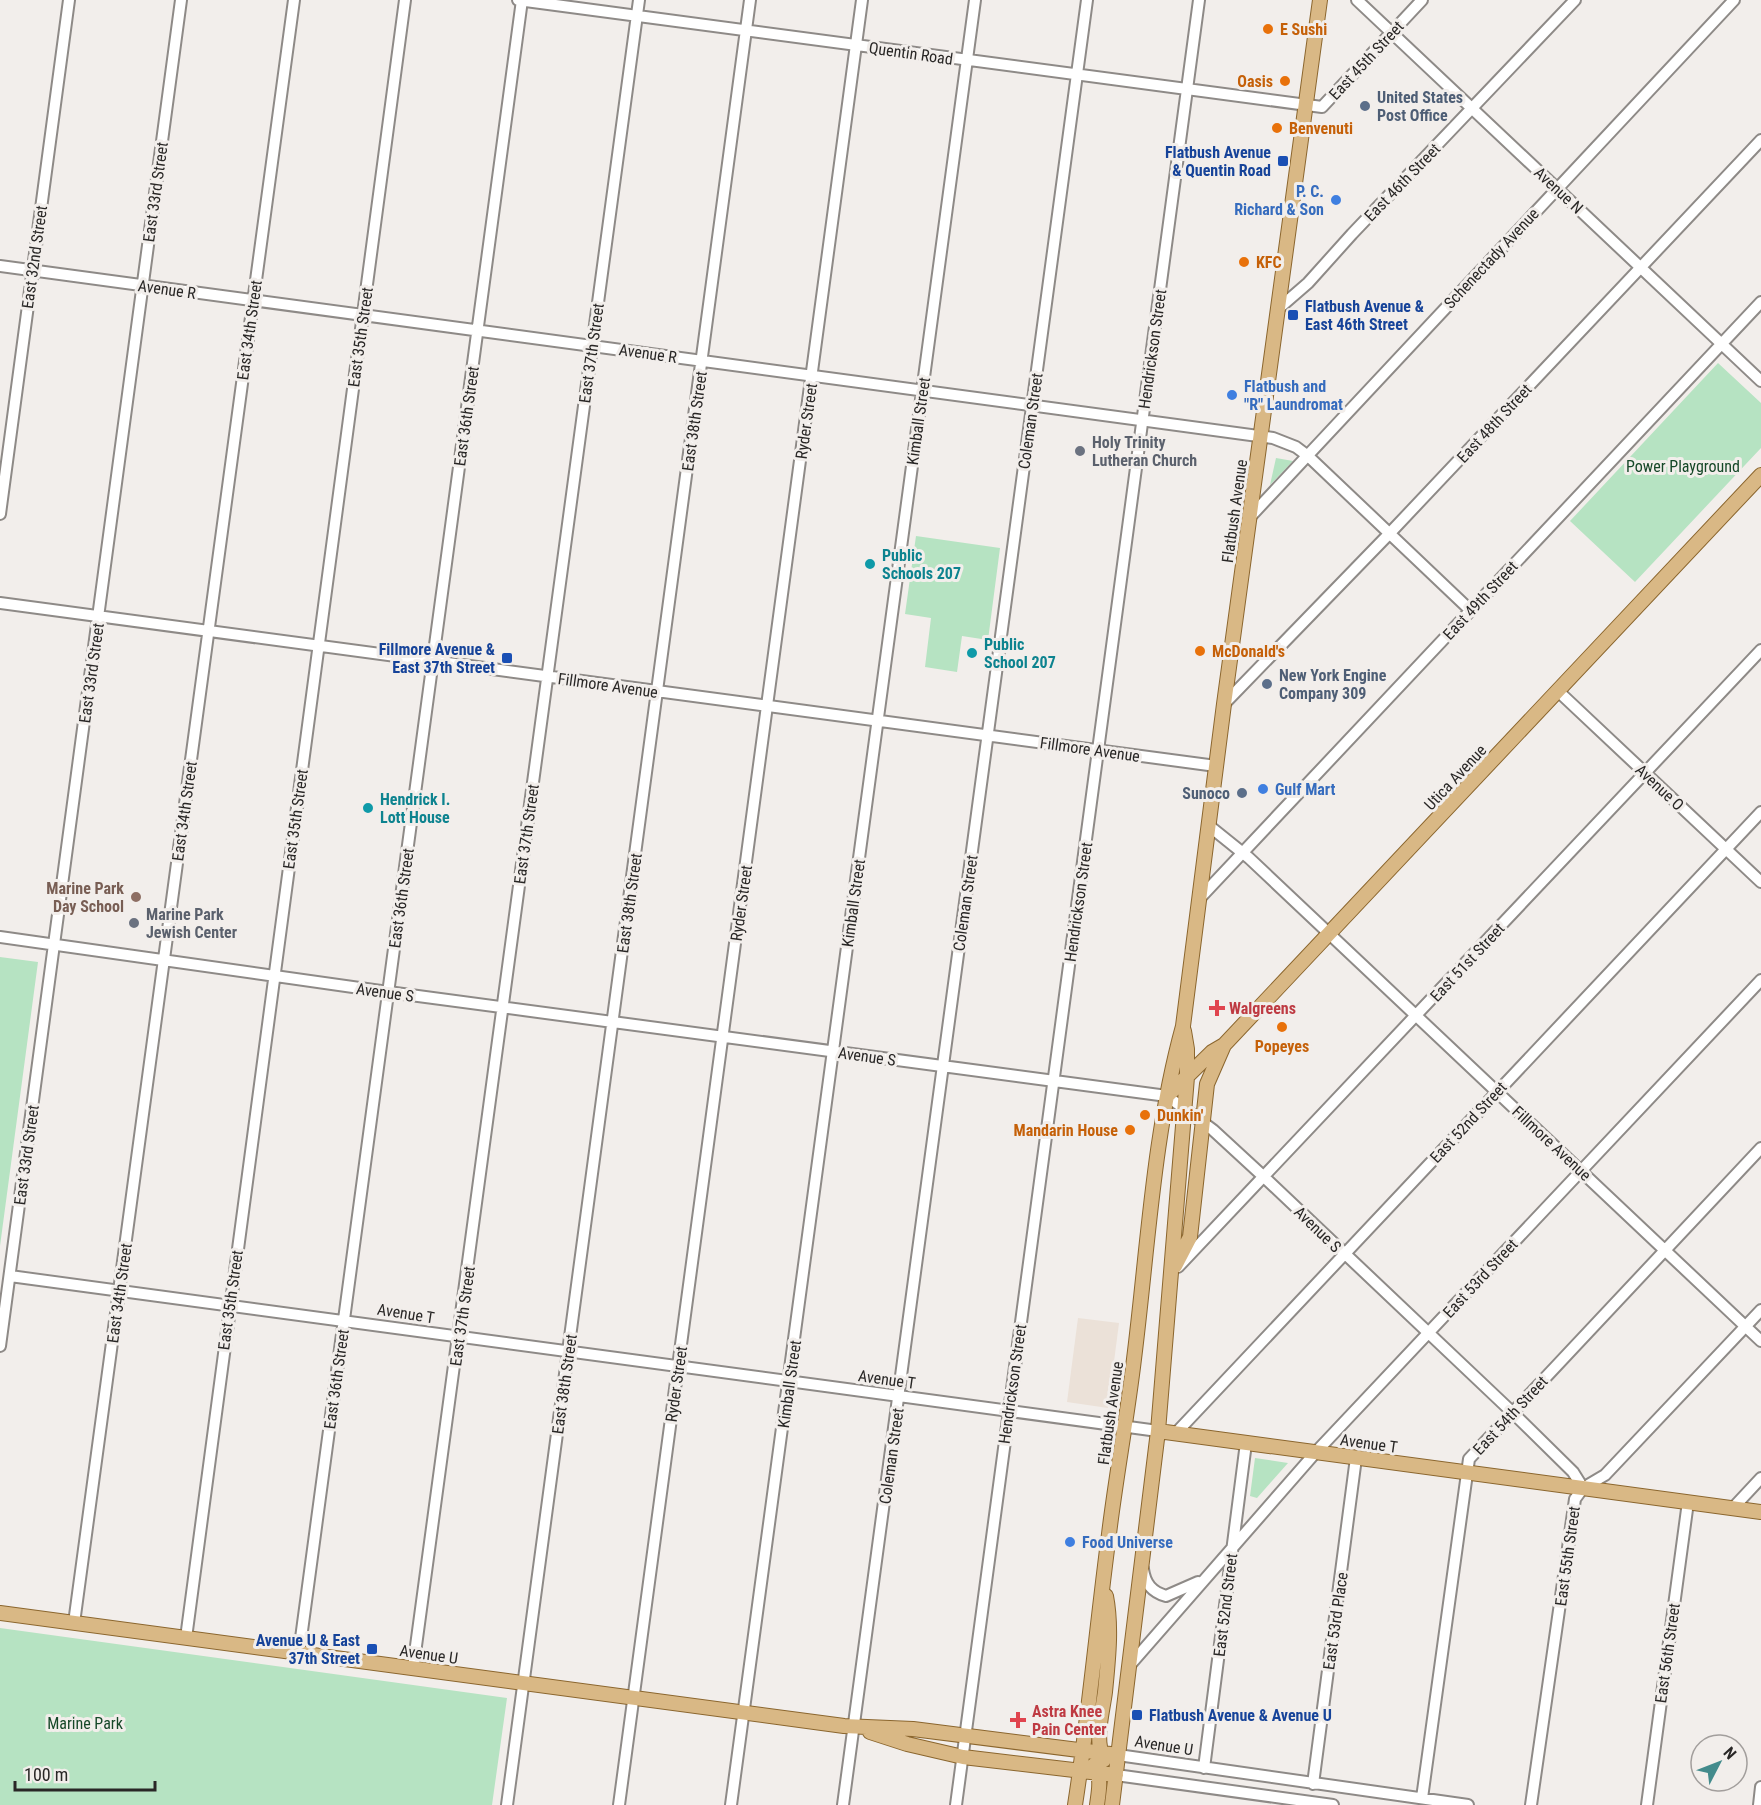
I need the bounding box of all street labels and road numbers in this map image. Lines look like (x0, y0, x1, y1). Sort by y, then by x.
street label: East 45th Street (1325, 17, 1408, 104)
street label: Quentin Road (868, 38, 954, 69)
street label: East 46th Street (1361, 139, 1444, 225)
street label: East 33rd Street (139, 141, 172, 243)
street label: Avenue N (1530, 163, 1587, 218)
street label: East 32nd Street (18, 204, 51, 310)
street label: Schenectady Avenue (1440, 204, 1543, 312)
street label: Avenue R (137, 276, 198, 303)
street label: East 34th Street (233, 279, 266, 381)
street label: East 35th Street (344, 286, 377, 388)
street label: Hendrickson Street (1135, 288, 1170, 410)
street label: East 37th Street (575, 302, 608, 404)
street label: Avenue R (618, 340, 679, 367)
street label: East 36th Street (450, 365, 483, 467)
street label: East 38th Street (678, 370, 711, 472)
street label: Coleman Street (1014, 372, 1047, 470)
street label: Kimball Street (903, 376, 934, 466)
street label: East 48th Street (1453, 380, 1536, 467)
street label: Ryder Street (792, 382, 821, 460)
street label: Flatbush Avenue (1218, 458, 1251, 564)
street label: East 49th Street (1439, 557, 1522, 644)
street label: East 33rd Street (75, 622, 108, 724)
street label: Fillmore Avenue (557, 669, 659, 702)
street label: Fillmore Avenue (1039, 733, 1141, 766)
street label: Utica Avenue (1420, 741, 1490, 814)
street label: East 34th Street (168, 760, 201, 862)
street label: Avenue O (1631, 760, 1688, 815)
street label: East 35th Street (279, 768, 312, 870)
street label: East 37th Street (510, 783, 543, 885)
street label: Hendrickson Street (1061, 841, 1096, 963)
street label: East 36th Street (385, 847, 418, 949)
street label: East 38th Street (613, 852, 646, 954)
street label: Coleman Street (949, 854, 982, 952)
street label: Kimball Street (838, 858, 869, 948)
street label: Ryder Street (727, 864, 756, 942)
street label: East 51st Street (1426, 919, 1509, 1006)
street label: Avenue S (355, 979, 415, 1006)
street label: Avenue S (837, 1043, 897, 1070)
street label: East 52nd Street (1426, 1078, 1511, 1167)
street label: Fillmore Avenue (1508, 1102, 1595, 1185)
street label: East 33rd Street (10, 1104, 43, 1206)
street label: Avenue S (1290, 1202, 1345, 1256)
street label: East 53rd Street (1439, 1235, 1522, 1322)
street label: East 34th Street (103, 1242, 136, 1344)
street label: East 35th Street (214, 1249, 247, 1351)
street label: East 37th Street (446, 1265, 479, 1367)
street label: Avenue T (376, 1300, 436, 1327)
street label: Hendrickson Street (995, 1323, 1030, 1445)
street label: East 36th Street (320, 1328, 353, 1430)
street label: East 38th Street (548, 1333, 581, 1435)
street label: Kimball Street (774, 1339, 805, 1429)
street label: Ryder Street (662, 1345, 691, 1423)
street label: Flatbush Avenue (1094, 1360, 1127, 1466)
street label: Avenue T (857, 1366, 917, 1393)
street label: East 54th Street (1469, 1372, 1552, 1459)
street label: Coleman Street (875, 1407, 908, 1505)
street label: Avenue T (1339, 1430, 1399, 1457)
street label: East 55th Street (1551, 1505, 1584, 1607)
street label: East 52nd Street (1210, 1552, 1241, 1658)
street label: East 53rd Place (1319, 1571, 1352, 1671)
street label: East 56th Street (1651, 1602, 1684, 1704)
street label: Avenue U (399, 1641, 459, 1668)
street label: Avenue U (1133, 1732, 1194, 1759)

